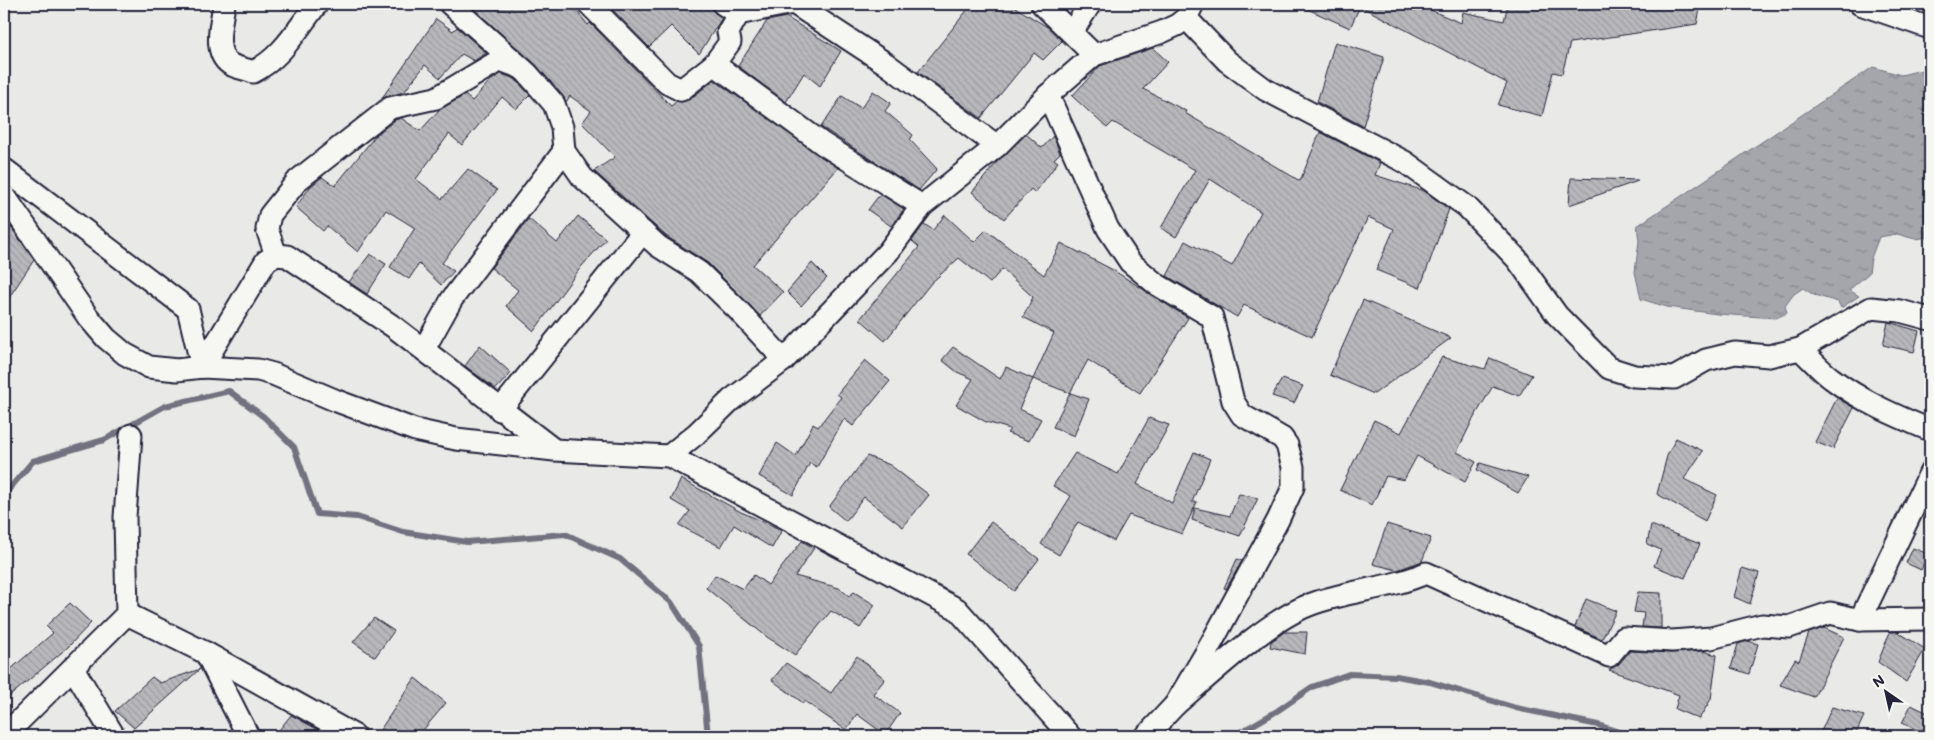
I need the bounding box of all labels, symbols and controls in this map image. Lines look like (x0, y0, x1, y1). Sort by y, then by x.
north arrow (1862, 668, 1912, 718)
text: N (1869, 670, 1888, 692)

